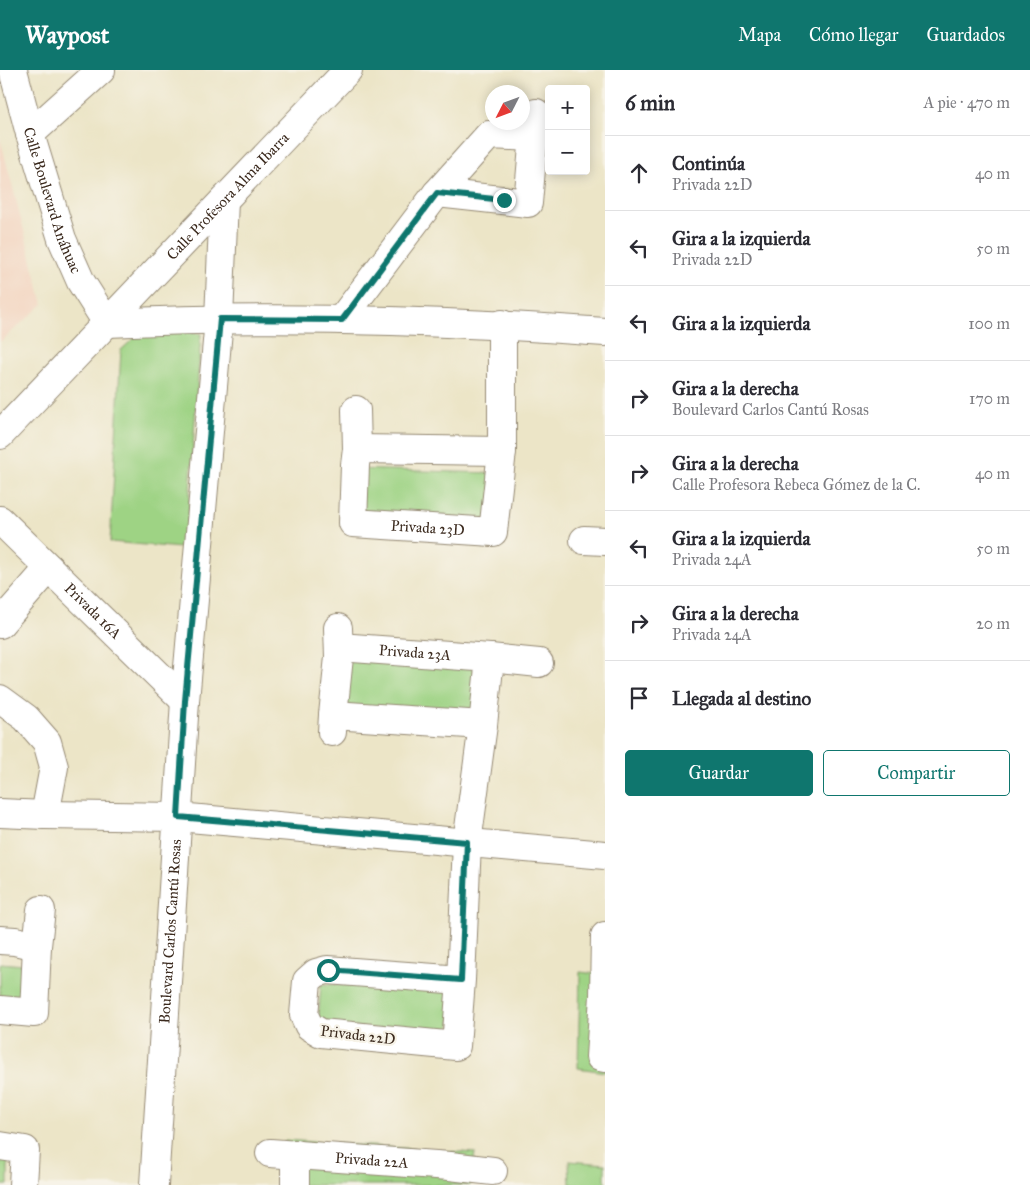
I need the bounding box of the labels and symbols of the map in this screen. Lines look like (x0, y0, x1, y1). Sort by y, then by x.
north arrow (485, 85, 530, 130)
street label: Calle Boulevard Anáhuac (20, 125, 85, 276)
street label: Calle Profesora Alma Ibarra (163, 128, 293, 264)
route end (493, 189, 516, 212)
street label: Privada 23D (390, 516, 465, 539)
street label: Privada 16A (61, 579, 125, 643)
street label: Privada 23A (378, 641, 451, 664)
street label: Boulevard Carlos Cantú Rosas (155, 839, 185, 1024)
route start (317, 959, 340, 982)
street label: Privada 22D (320, 1021, 397, 1049)
street label: Privada 22A (334, 1149, 409, 1172)

